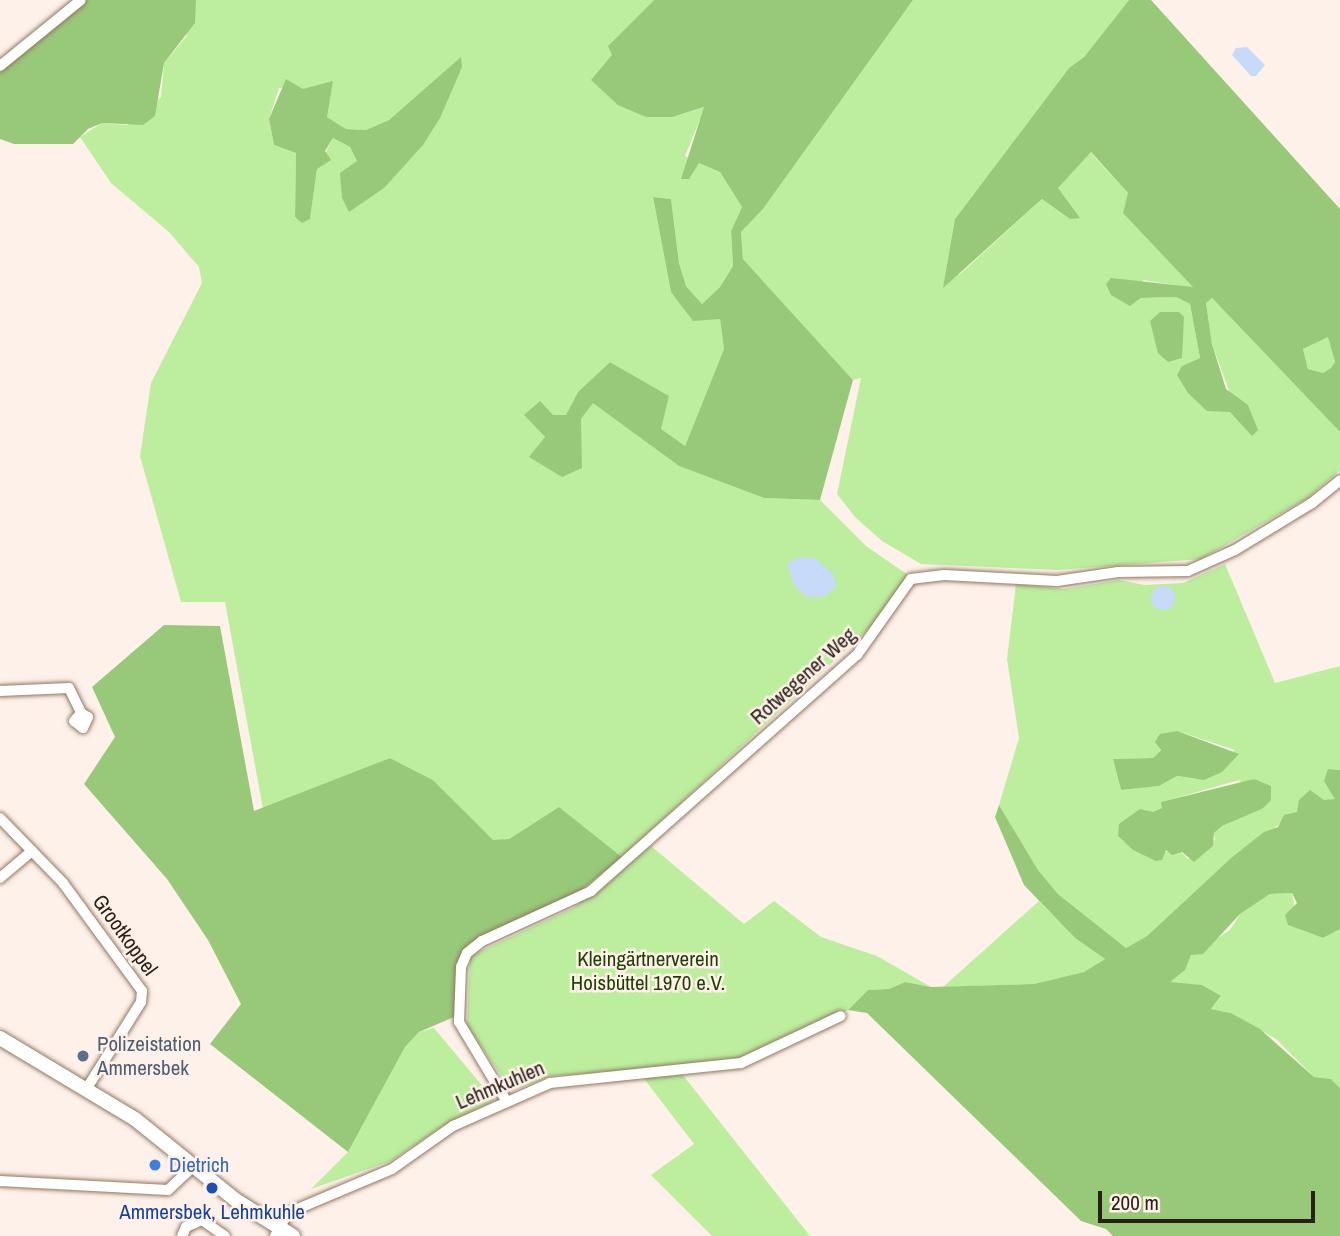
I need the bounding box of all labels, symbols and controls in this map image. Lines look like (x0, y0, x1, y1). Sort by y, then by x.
street label: Rotwegener Weg (745, 622, 861, 730)
street label: Grootkoppel (87, 890, 163, 980)
park label: Kleingärtnerverein Hoisbüttel 1970 e.V. (571, 946, 725, 996)
place label: Polizeistation Ammersbek (97, 1031, 201, 1081)
marker: Polizeistation Ammersbek (75, 1048, 91, 1064)
street label: Lehmkuhlen (452, 1055, 548, 1115)
place label: Dietrich (169, 1152, 229, 1178)
marker: Dietrich (147, 1157, 163, 1173)
scale bar (1102, 1176, 1319, 1220)
marker: Ammersbek, Lehmkuhle (204, 1180, 220, 1196)
text: 200 m (1111, 1188, 1159, 1217)
place label: Ammersbek, Lehmkuhle (119, 1199, 305, 1225)

